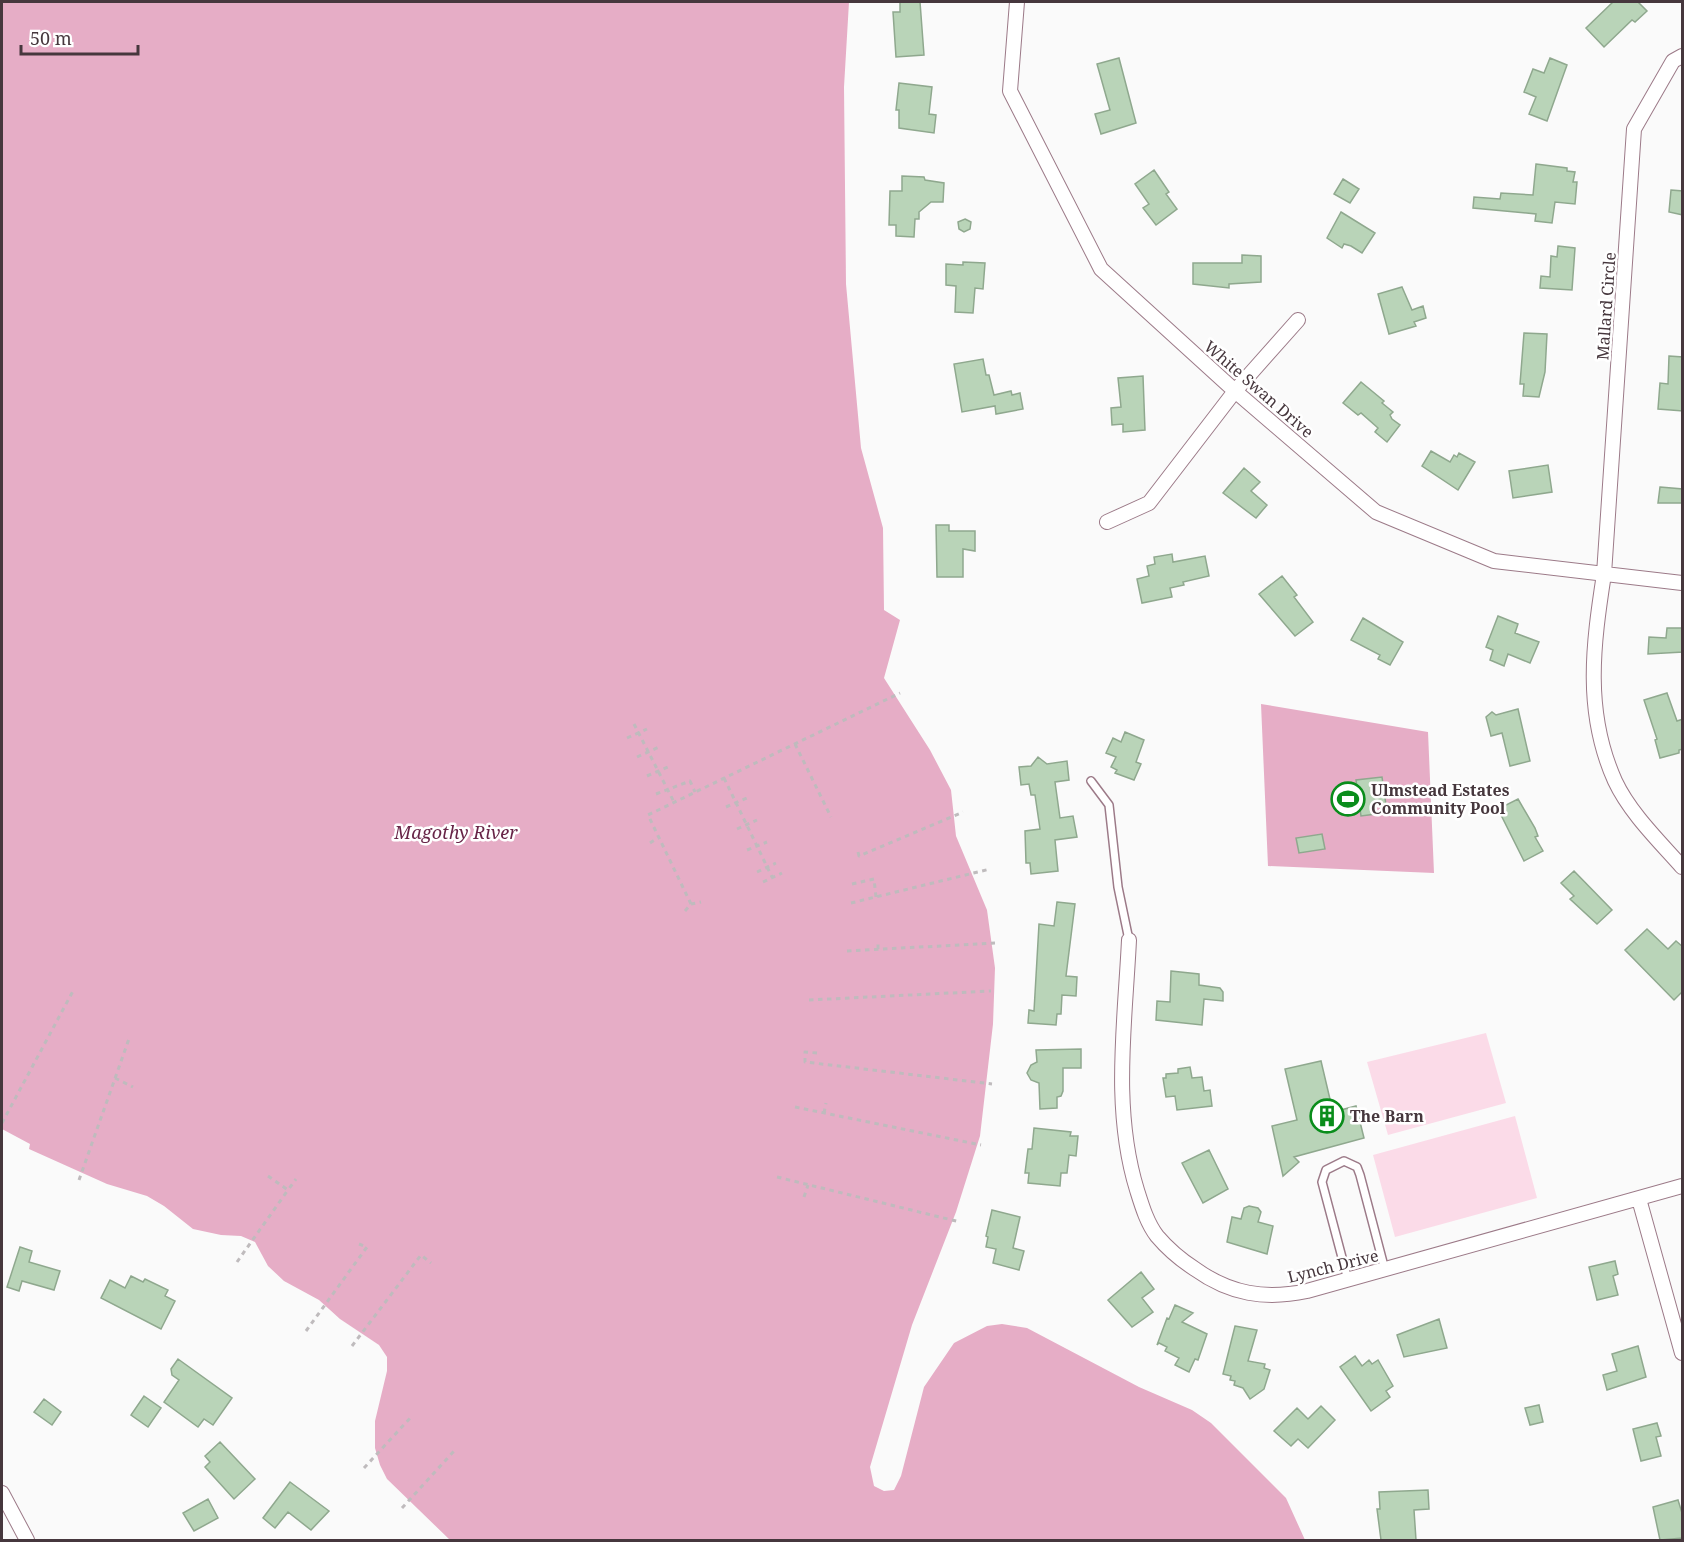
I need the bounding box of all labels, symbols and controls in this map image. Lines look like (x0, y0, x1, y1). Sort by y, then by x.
scale bar (21, 18, 138, 56)
text: 50 m (30, 26, 72, 50)
street label: Mallard Circle (1591, 251, 1621, 361)
street label: White Swan Drive (1200, 335, 1318, 443)
place label: Ulmstead Estates Community Pool (1371, 779, 1510, 819)
sports icon: Ulmstead Estates Community Pool (1330, 781, 1366, 817)
water label: Magothy River (393, 820, 518, 844)
building icon: The Barn (1309, 1098, 1345, 1134)
place label: The Barn (1350, 1105, 1424, 1127)
street label: Lynch Drive (1285, 1244, 1381, 1288)

